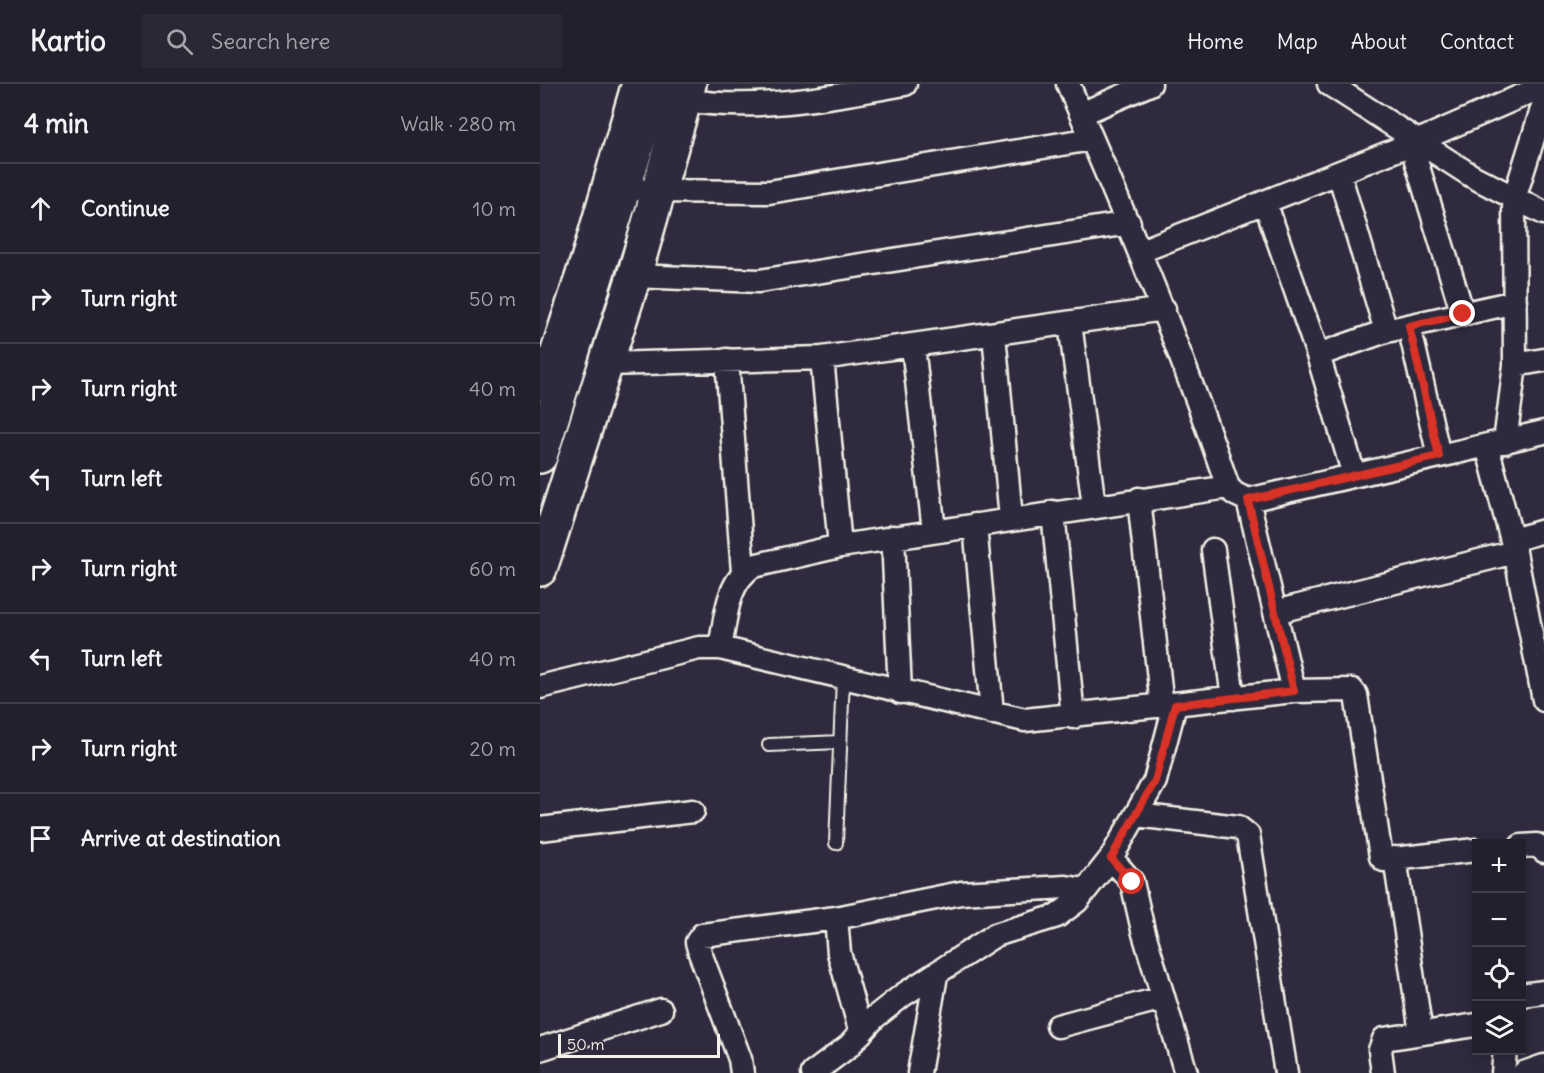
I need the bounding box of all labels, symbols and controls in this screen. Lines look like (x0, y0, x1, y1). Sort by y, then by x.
search box (142, 14, 562, 68)
text: Kartio (30, 23, 106, 59)
icon: search (163, 25, 196, 58)
text: Search here (211, 27, 330, 55)
text: Home (1187, 28, 1244, 55)
text: Map (1277, 28, 1318, 55)
text: About (1351, 28, 1407, 55)
text: Contact (1440, 28, 1514, 55)
text: 4 min (24, 107, 89, 140)
text: Walk · 280 m (400, 111, 516, 136)
icon: ahead (24, 192, 57, 225)
text: Continue (81, 194, 170, 222)
text: 10 m (473, 196, 516, 221)
icon: right (24, 282, 57, 315)
text: Turn right (81, 284, 177, 312)
text: 50 m (469, 286, 516, 311)
route end (1449, 300, 1475, 326)
icon: right (24, 372, 57, 405)
text: Turn right (81, 374, 177, 402)
text: 40 m (469, 376, 516, 401)
icon: left (24, 462, 57, 495)
text: Turn left (81, 464, 162, 492)
text: 60 m (469, 466, 516, 491)
icon: right (24, 552, 57, 585)
text: Turn right (81, 554, 177, 582)
text: 60 m (469, 556, 516, 581)
icon: left (24, 642, 57, 675)
text: Turn left (81, 644, 162, 672)
text: 40 m (469, 646, 516, 671)
icon: right (24, 732, 57, 765)
text: Turn right (81, 734, 177, 762)
text: 20 m (470, 736, 516, 761)
icon: arrive (24, 822, 57, 855)
text: Arrive at destination (81, 824, 281, 852)
map controls (1472, 839, 1526, 1055)
button: + (1472, 839, 1526, 893)
route start (1118, 868, 1144, 894)
button: − (1472, 893, 1526, 947)
button: locate (1472, 947, 1526, 1001)
button: layers (1472, 1001, 1526, 1055)
scale bar (558, 1031, 720, 1058)
text: 50 m (567, 1034, 605, 1054)

